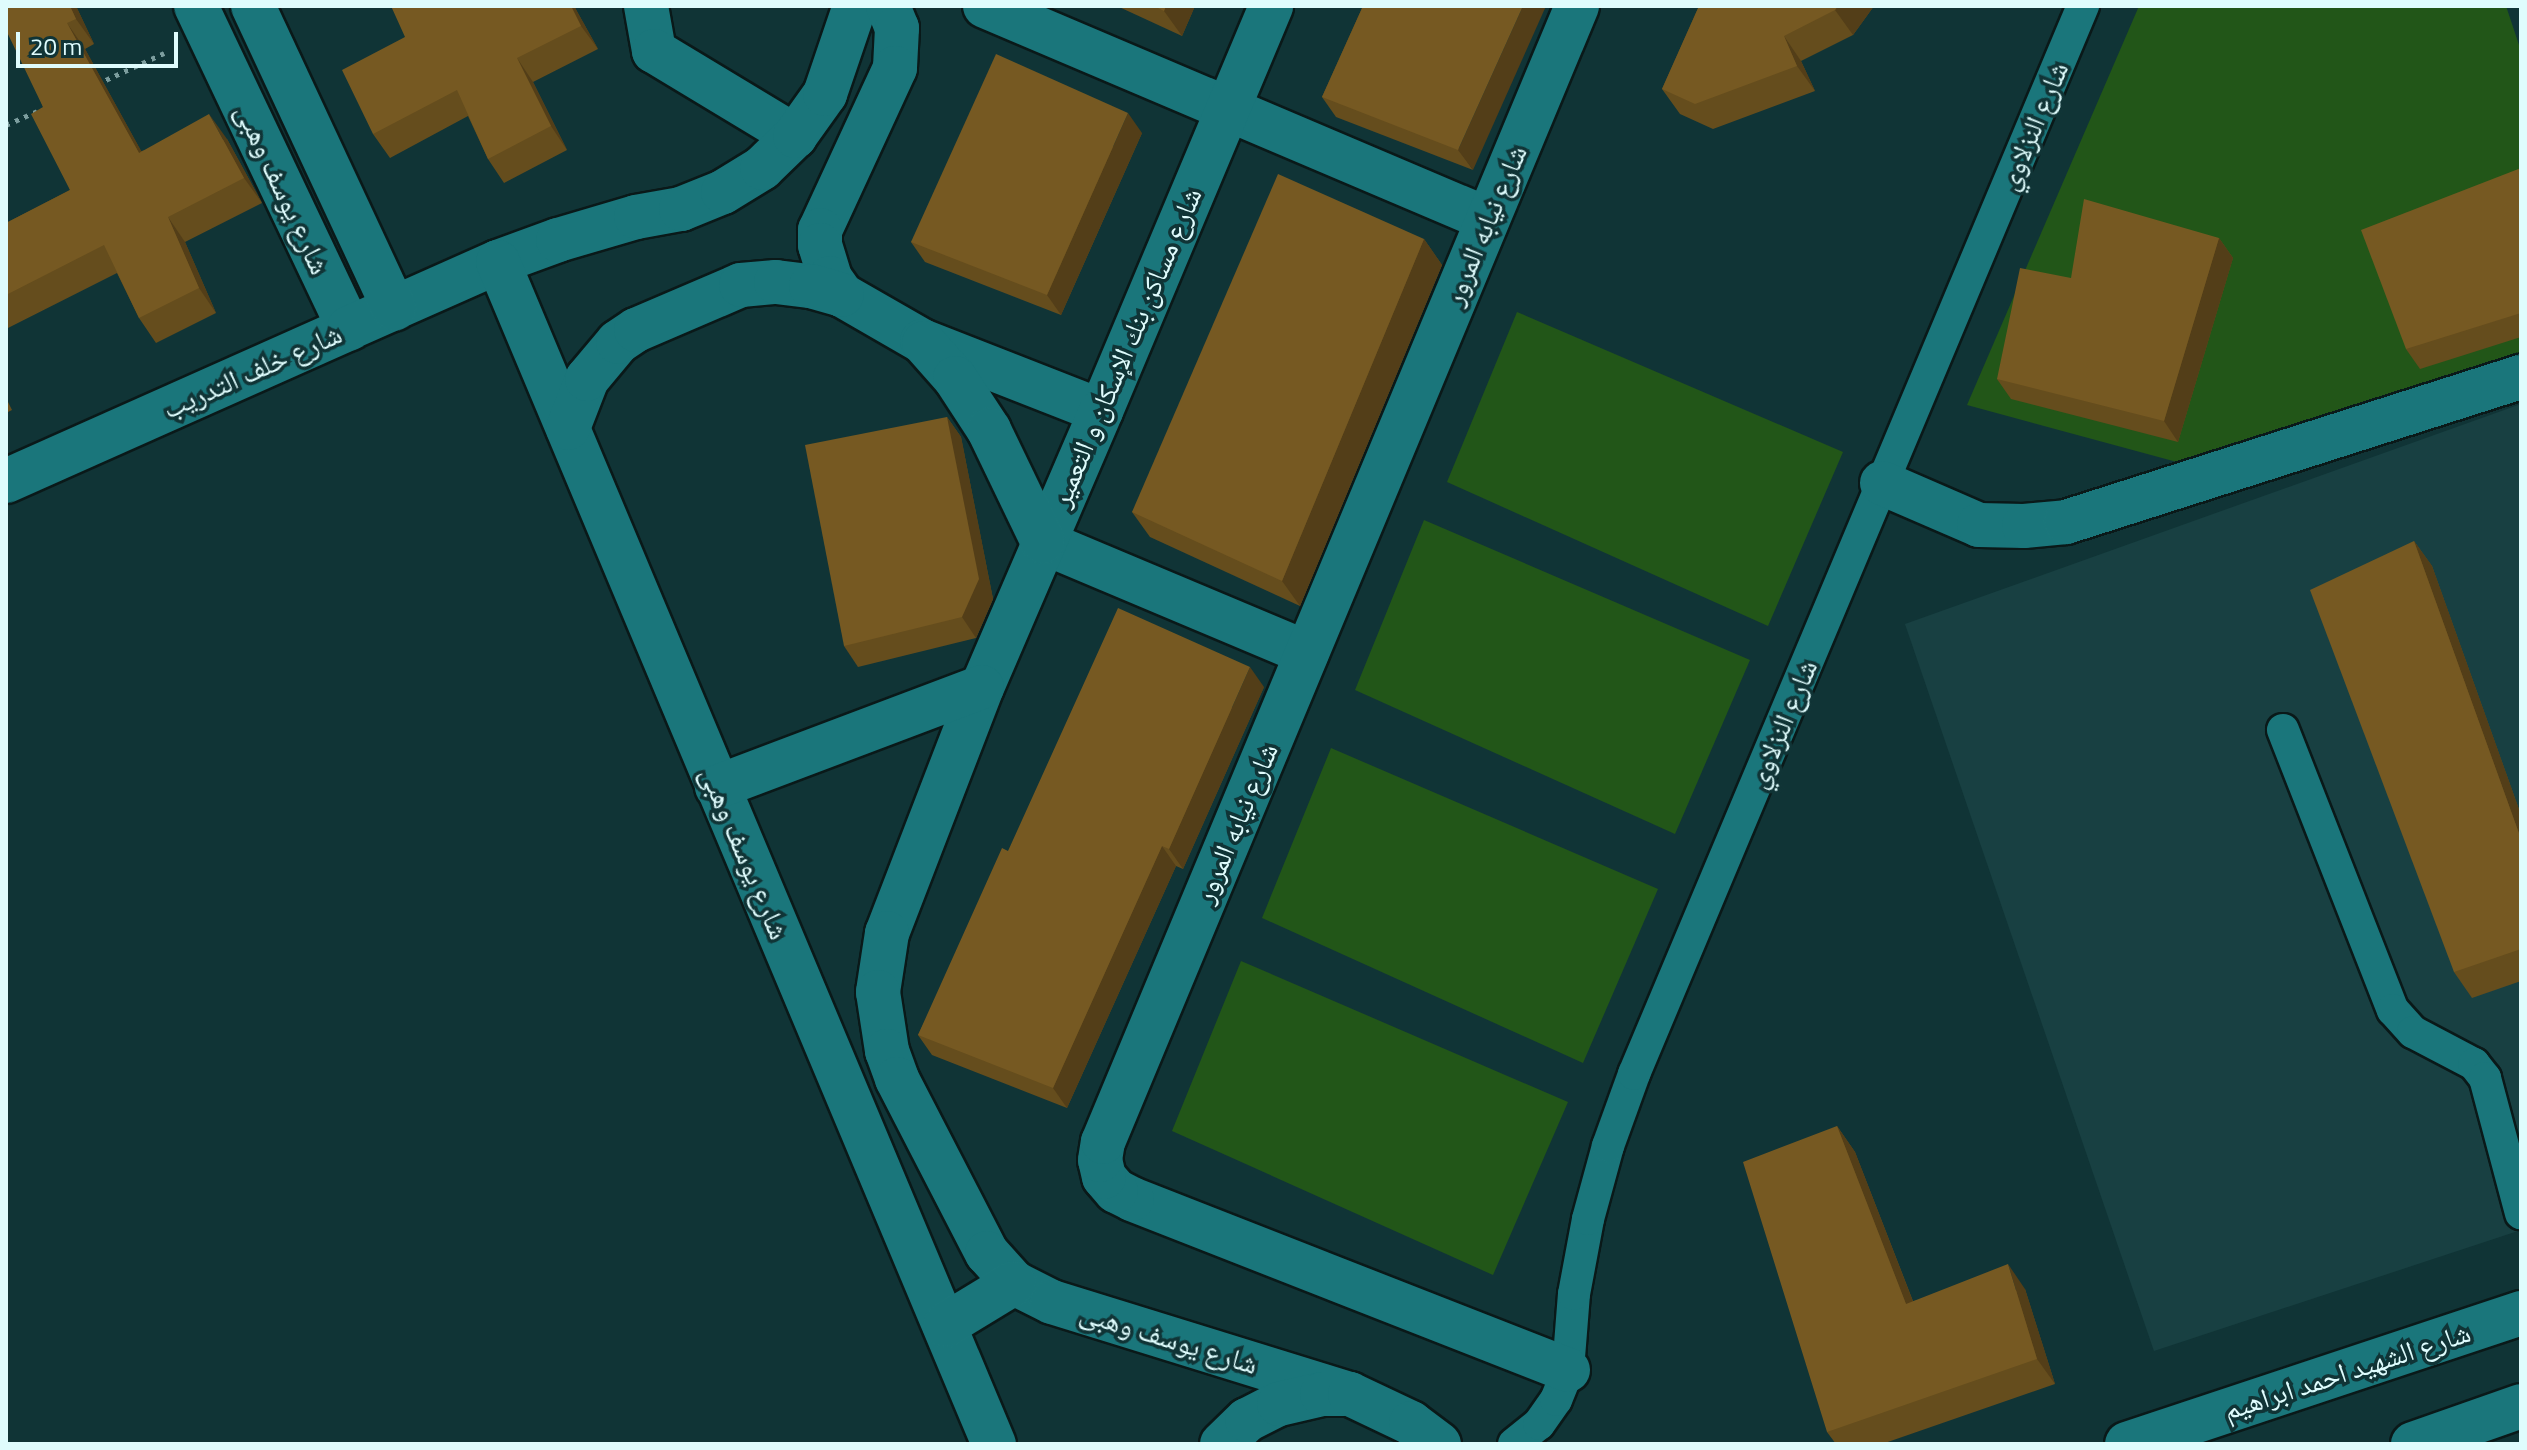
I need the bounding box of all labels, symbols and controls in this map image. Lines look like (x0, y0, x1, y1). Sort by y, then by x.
scale bar (20, 16, 182, 66)
text: 20 m (30, 28, 82, 64)
street label: شارع النزلاوي (1991, 57, 2075, 195)
street label: شارع يوسف وهبى (229, 98, 337, 280)
street label: شارع نيابه المرور (1436, 140, 1534, 310)
street label: شارع مساكن بنك الإسكان و التعمير (1043, 182, 1209, 512)
street label: شارع خلف التدريب (157, 317, 347, 425)
street label: شارع النزلاوي (1740, 655, 1824, 793)
street label: شارع نيابه المرور (1187, 738, 1285, 908)
street label: شارع يوسف وهبى (694, 762, 796, 944)
street label: شارع يوسف وهبى (1076, 1295, 1262, 1381)
street label: شارع الشهيد احمد ابراهيم (2219, 1315, 2475, 1427)

